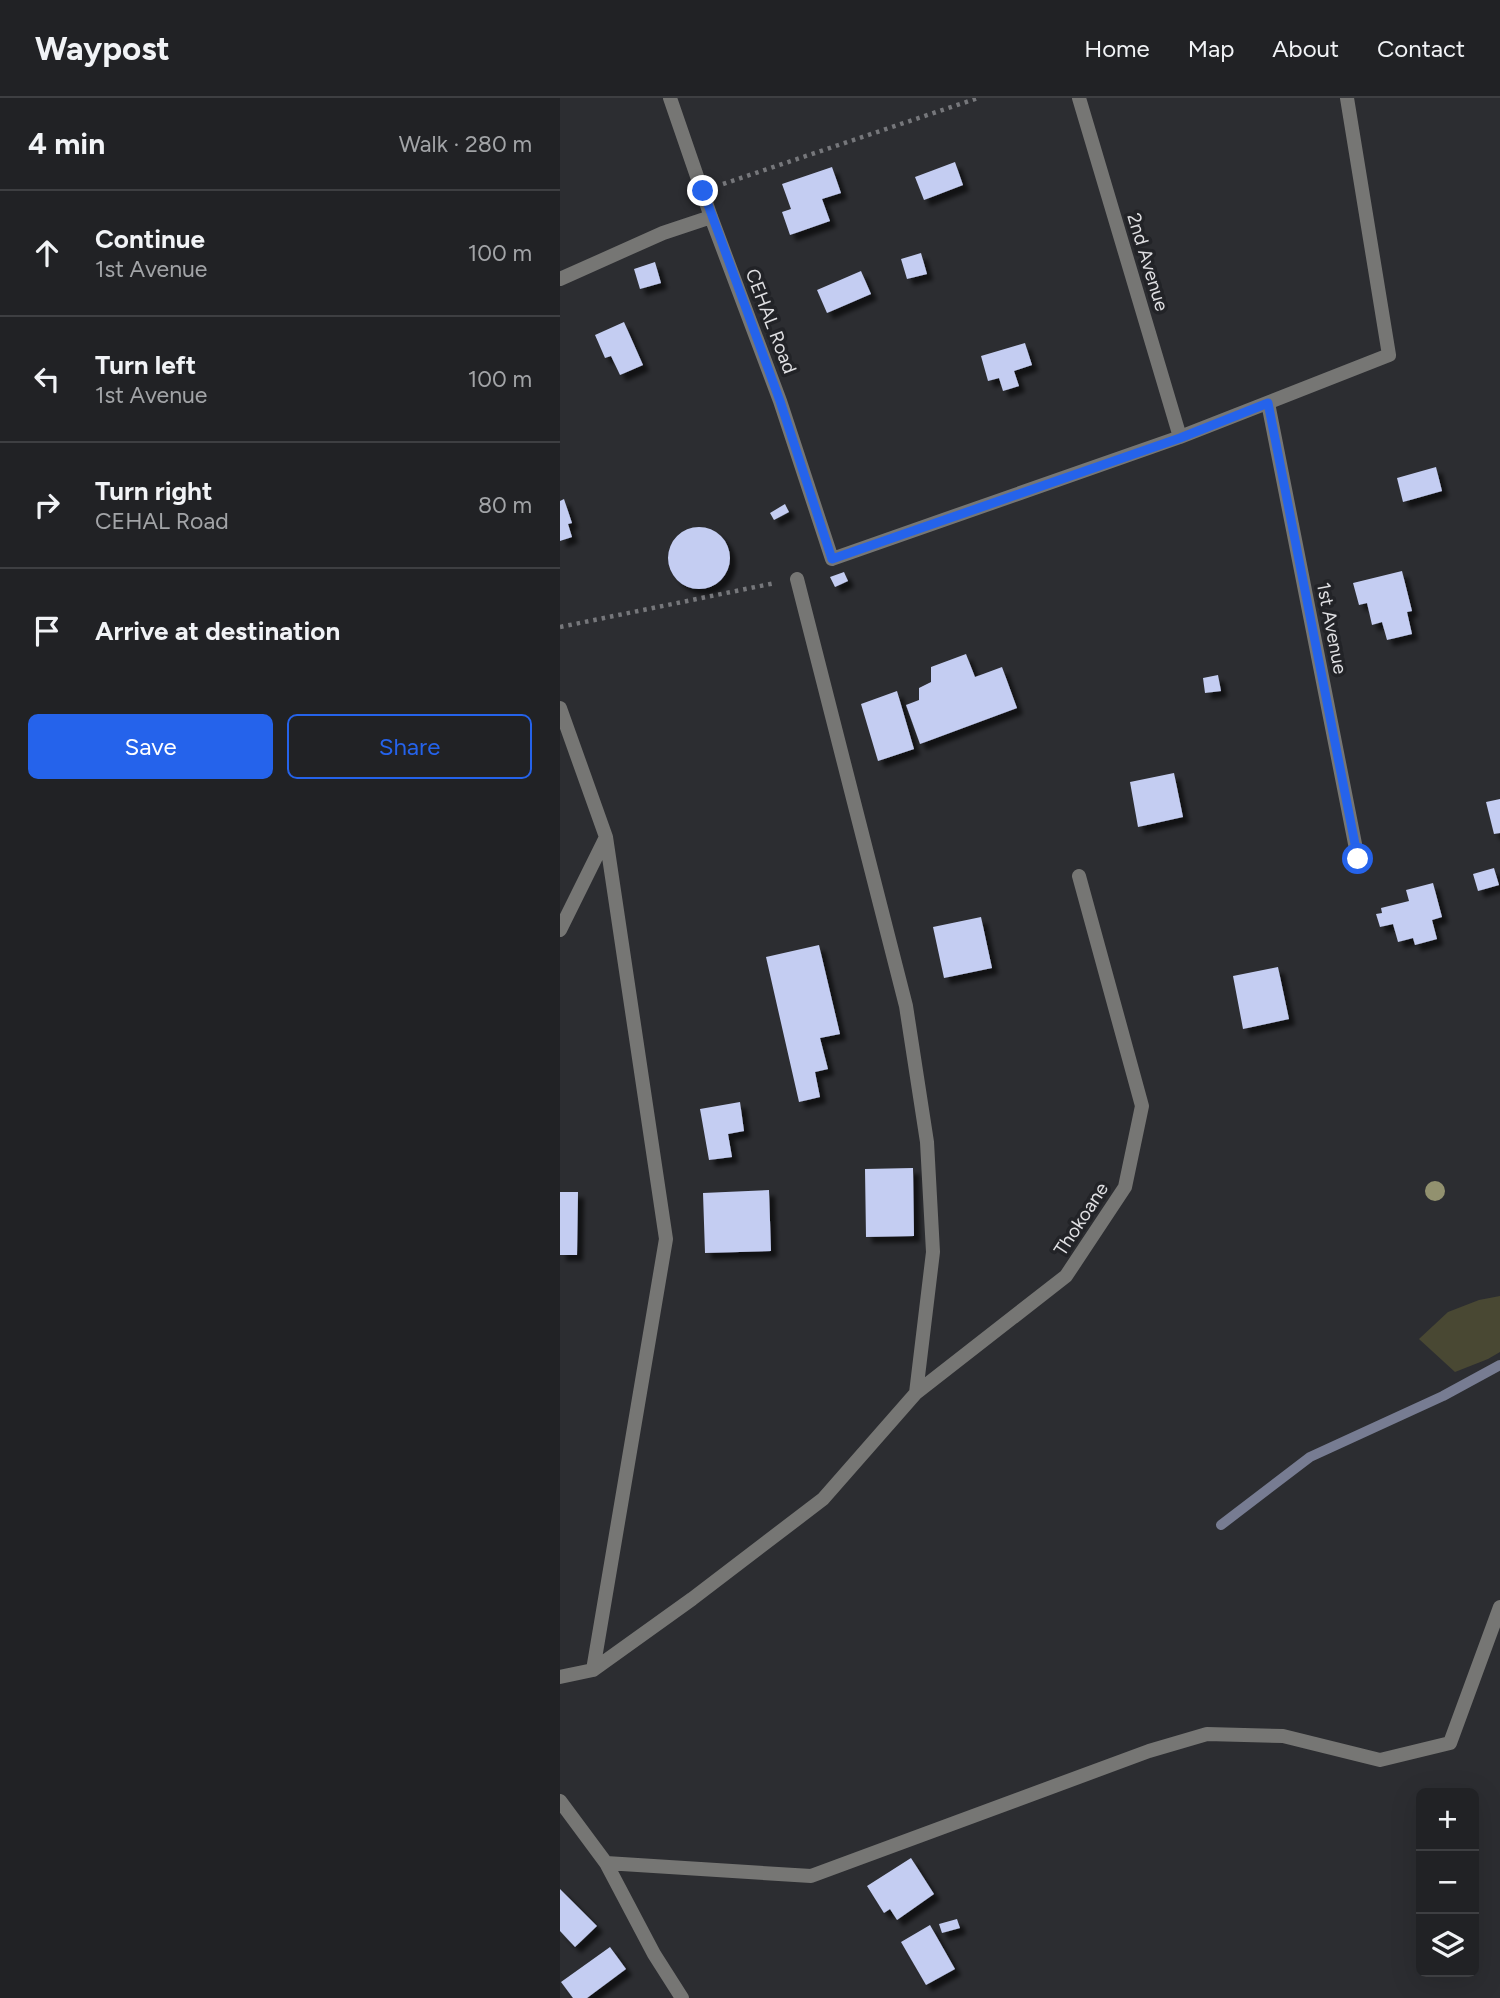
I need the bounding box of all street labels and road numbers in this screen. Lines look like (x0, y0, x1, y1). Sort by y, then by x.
street label: 2nd Avenue (1122, 210, 1174, 314)
street label: CEHAL Road (740, 265, 802, 377)
street label: 1st Avenue (1312, 580, 1352, 676)
street label: Thokoane (1049, 1178, 1113, 1260)

